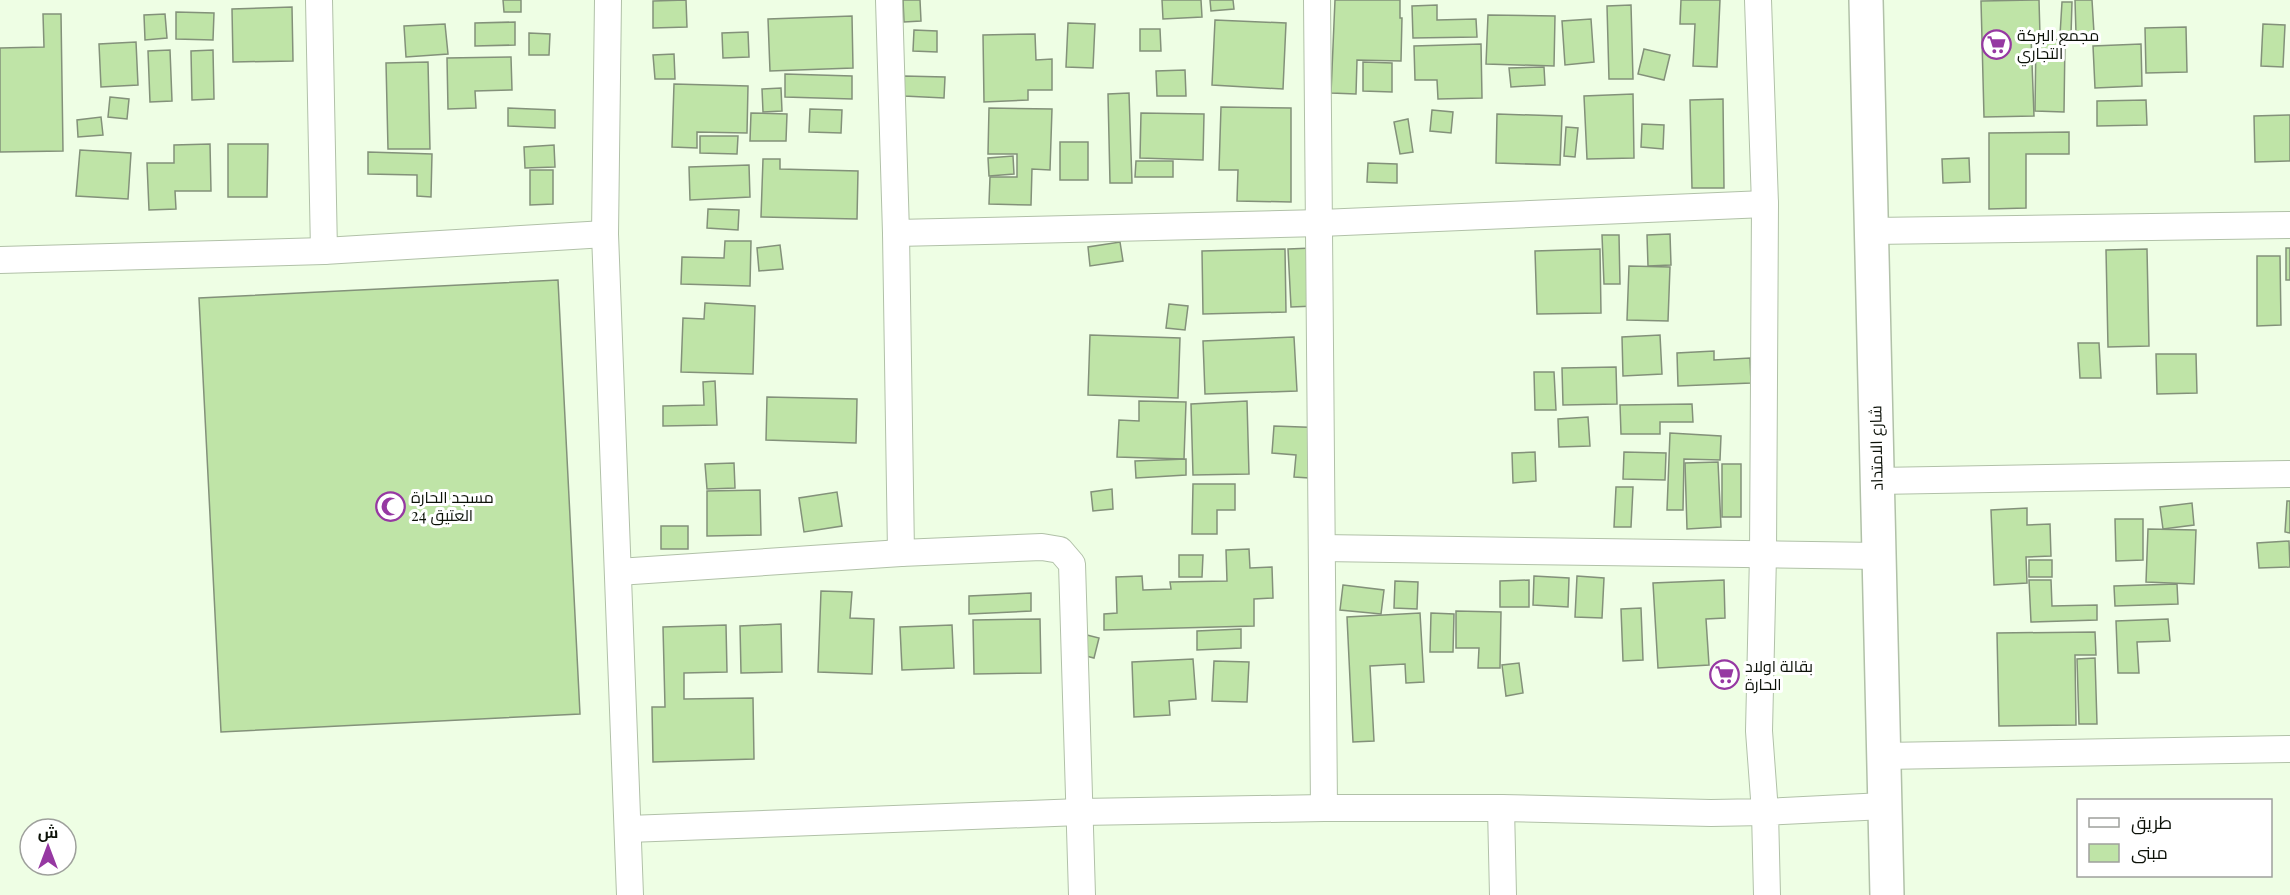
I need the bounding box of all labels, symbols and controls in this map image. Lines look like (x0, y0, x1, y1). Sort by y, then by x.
place label: مجمع البركة التجاري (2017, 24, 2099, 67)
supermarket icon: مجمع البركة التجاري (1980, 28, 2012, 60)
street label: شارع الامتداد (1864, 405, 1889, 491)
place label: مسجد الحارة 24 العتيق (411, 486, 494, 526)
mosque icon: مسجد الحارة 24 العتيق (374, 490, 406, 522)
place label: بقالة اولاد الحارة (1745, 655, 1813, 694)
supermarket icon: بقالة اولاد الحارة (1708, 659, 1740, 691)
legend (2077, 799, 2272, 877)
text: طريق (2131, 810, 2172, 835)
north arrow (18, 817, 78, 877)
text: ش (38, 821, 58, 842)
text: مبنى (2131, 840, 2168, 864)

